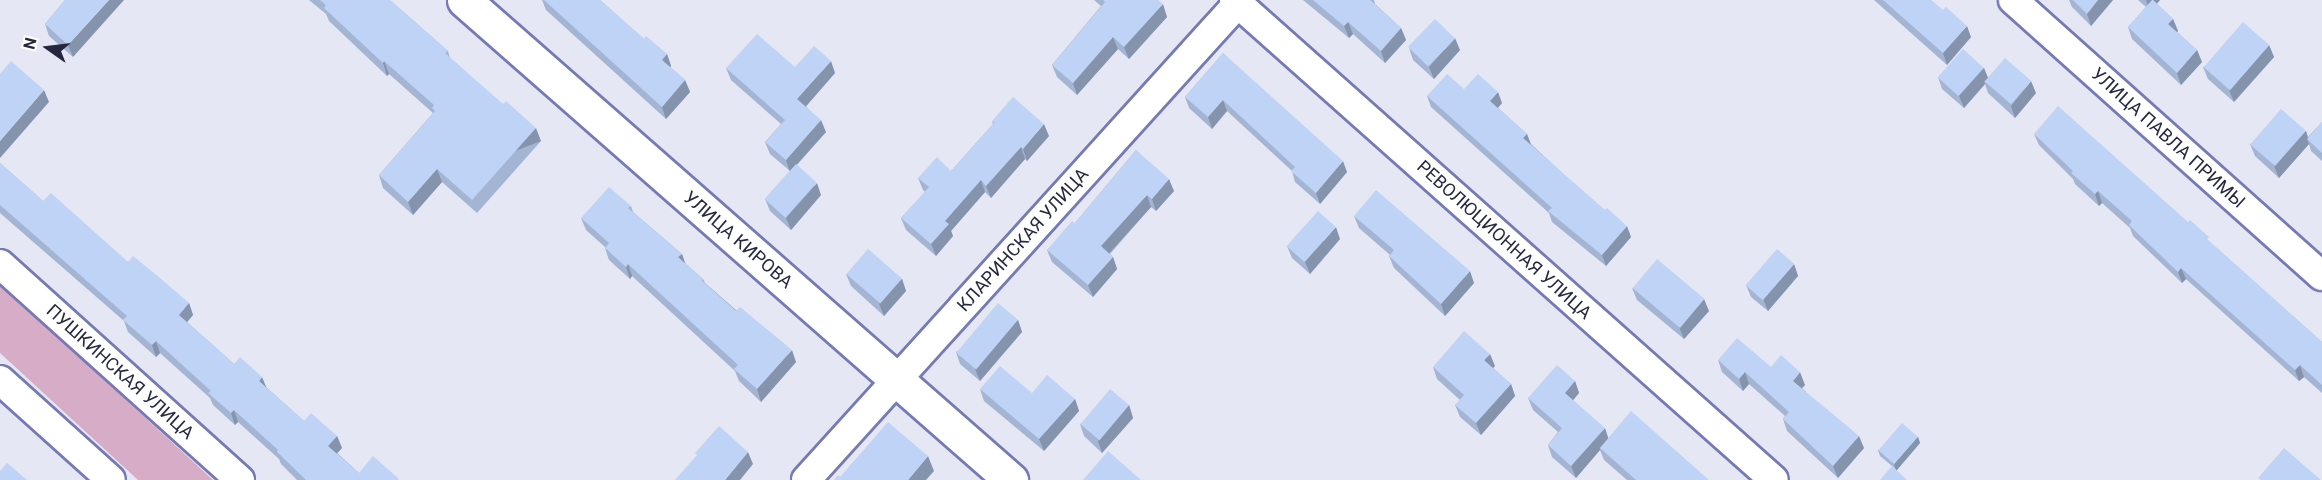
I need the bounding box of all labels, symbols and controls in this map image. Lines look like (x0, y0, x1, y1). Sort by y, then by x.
north arrow (18, 18, 78, 78)
text: N (19, 36, 41, 51)
street label: УЛИЦА ПАВЛА ПРИМЫ (2087, 63, 2249, 213)
street label: РЕВОЛЮЦИОННАЯ УЛИЦА (1412, 156, 1596, 324)
street label: КЛАРИНСКАЯ УЛИЦА (953, 164, 1093, 316)
street label: УЛИЦА КИРОВА (679, 187, 797, 293)
street label: ПУШКИНСКАЯ УЛИЦА (42, 300, 198, 444)

